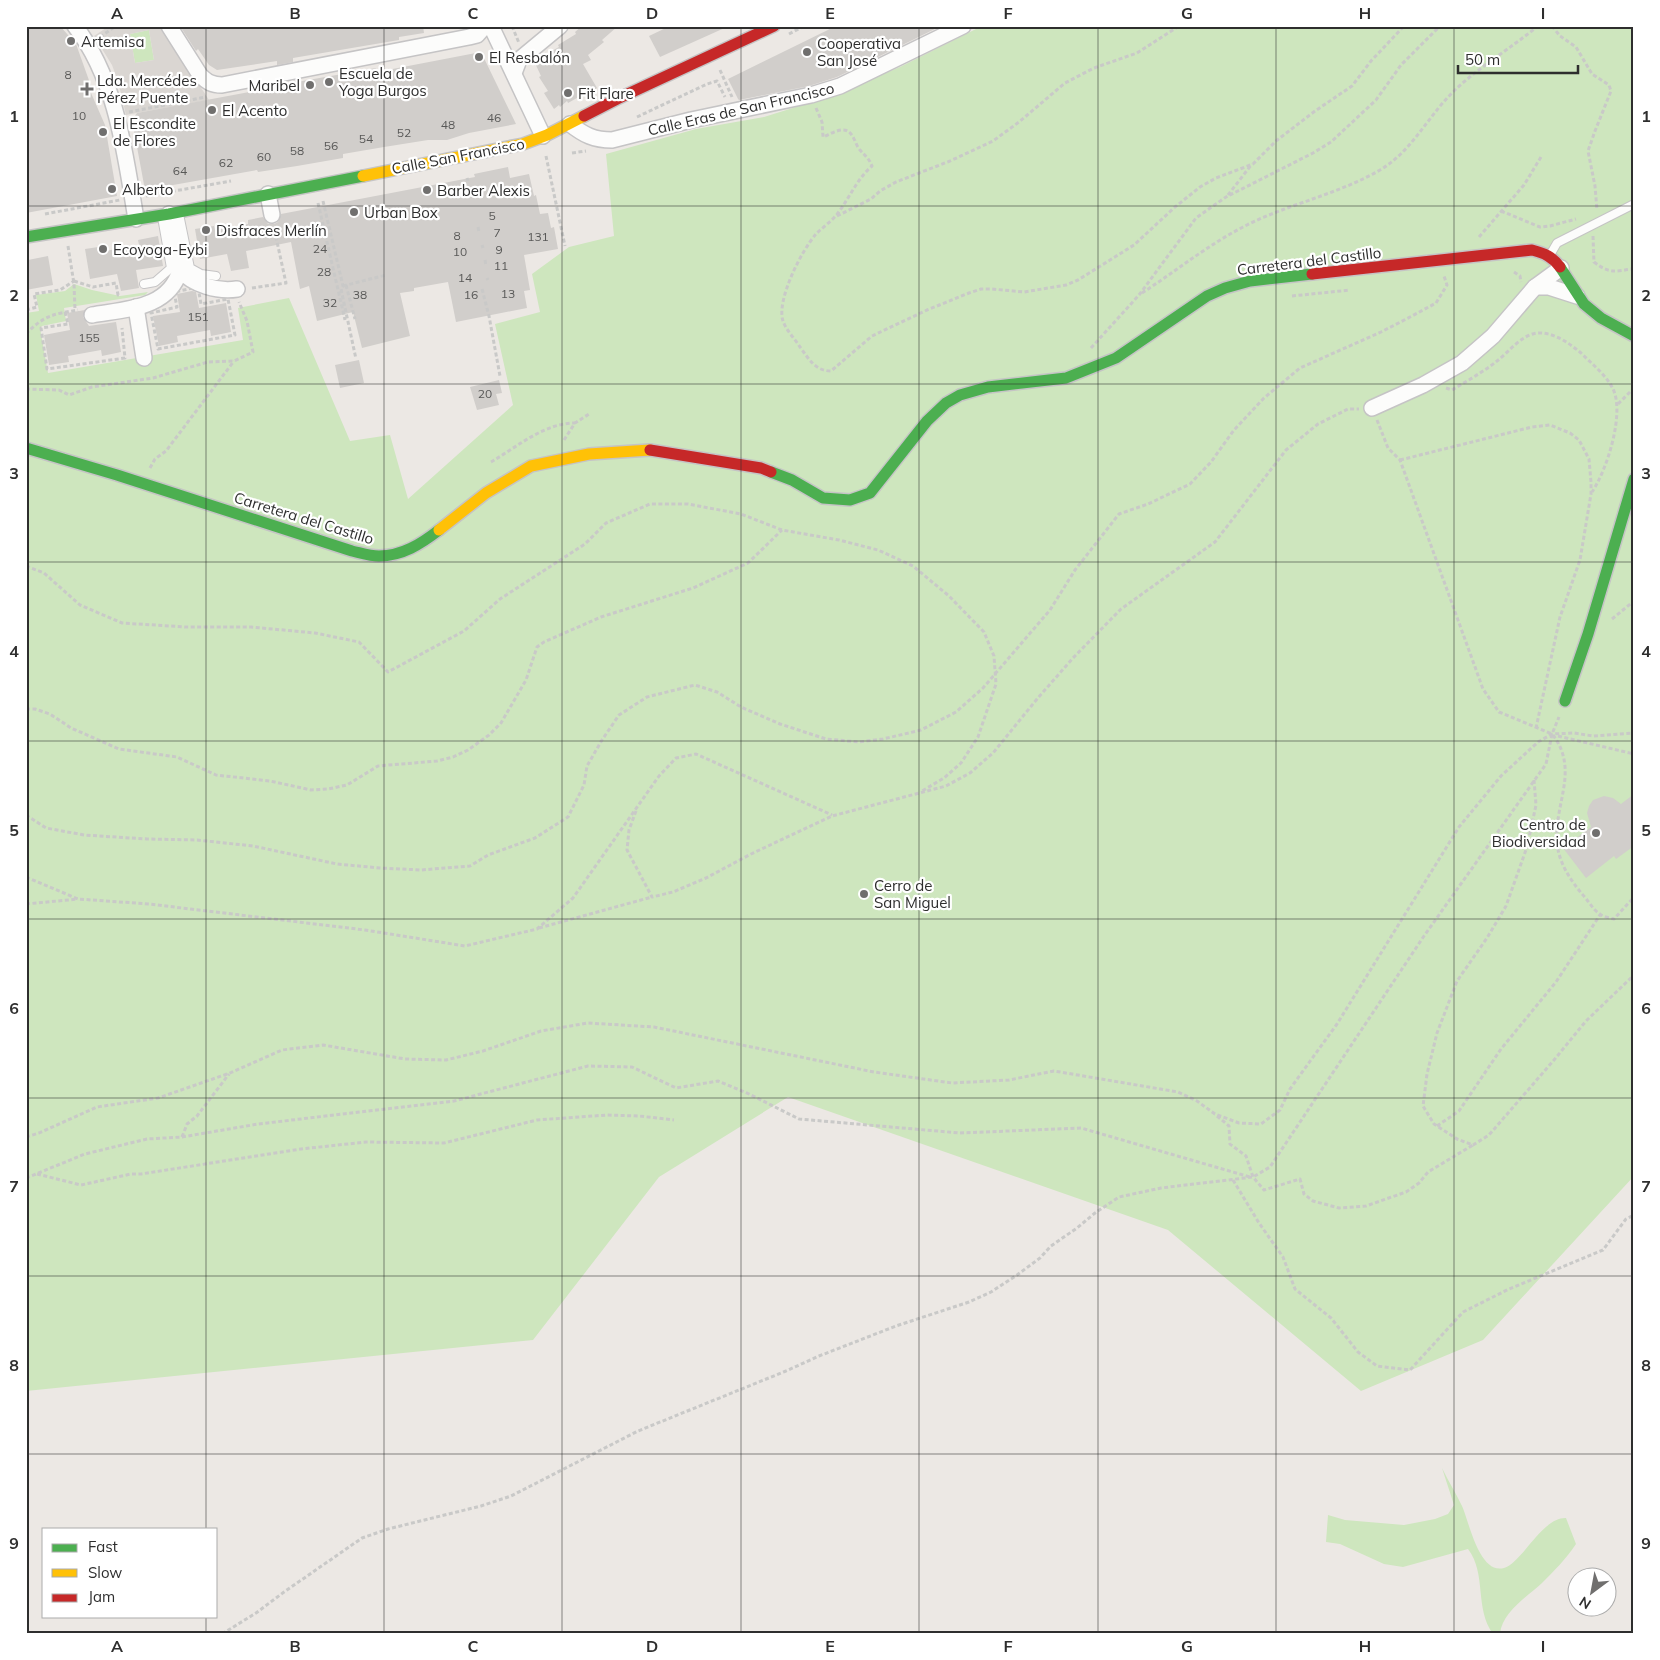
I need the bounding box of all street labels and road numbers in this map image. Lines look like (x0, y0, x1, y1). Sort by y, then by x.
street label: Calle Eras de San Francisco (646, 78, 836, 140)
street label: Calle San Francisco (390, 134, 526, 178)
street label: Carretera del Castillo (1236, 243, 1382, 279)
street label: Carretera del Castillo (232, 488, 376, 548)

